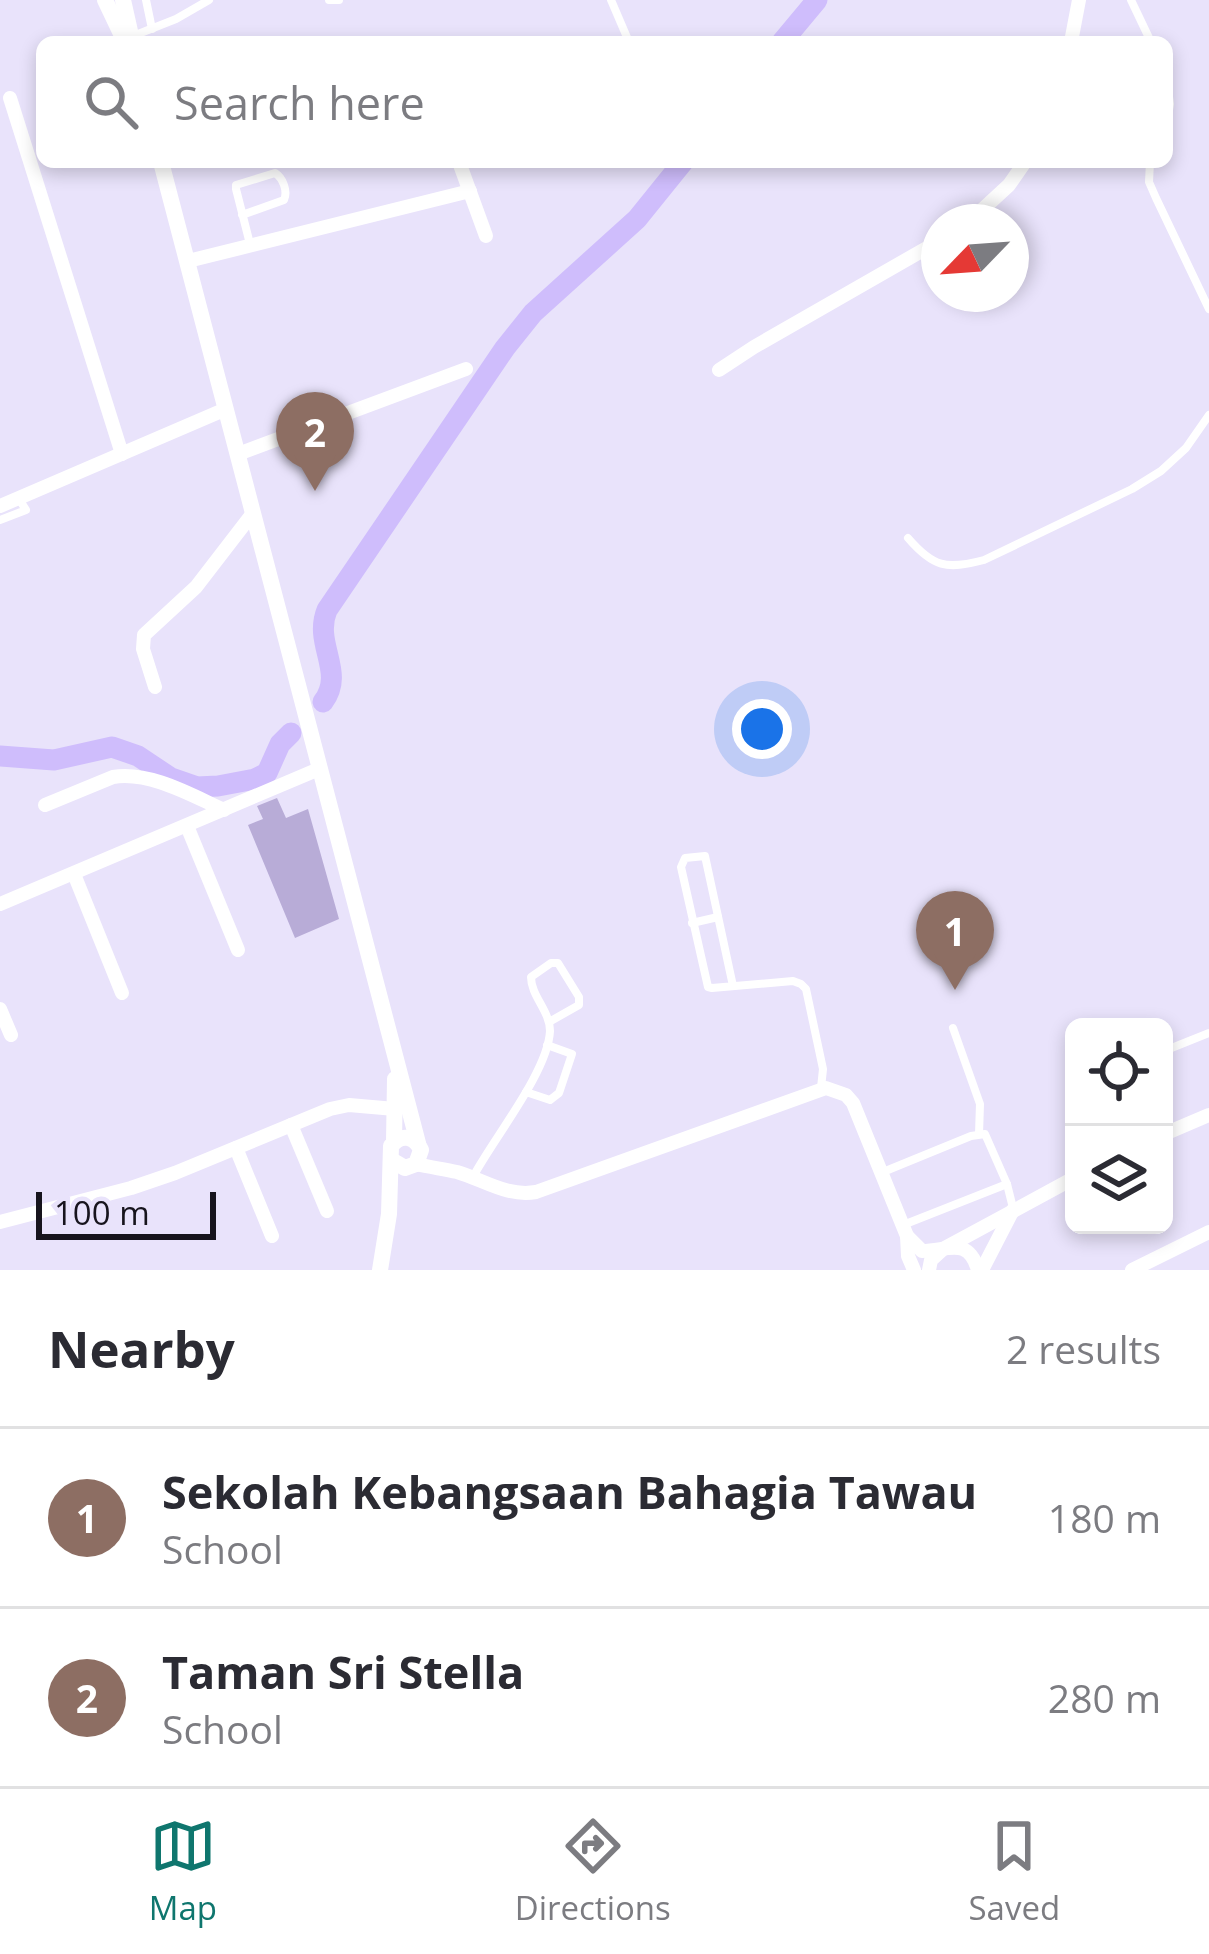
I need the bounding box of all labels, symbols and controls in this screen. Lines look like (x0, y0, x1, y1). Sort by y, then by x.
search box (36, 36, 1173, 168)
icon: search (78, 69, 144, 135)
text: Search here (174, 72, 425, 133)
north arrow (921, 204, 1029, 312)
pin: 2 (276, 392, 354, 491)
your location (732, 699, 792, 759)
pin: 1 (916, 891, 994, 990)
map controls (1065, 1018, 1173, 1234)
button: locate (1065, 1018, 1173, 1126)
button: layers (1065, 1126, 1173, 1234)
scale bar (36, 1186, 216, 1239)
text: 100 m (54, 1190, 150, 1235)
text: Nearby (48, 1313, 235, 1383)
text: 2 results (1006, 1322, 1161, 1375)
text: Sekolah Kebangsaan Bahagia Tawau (162, 1461, 977, 1522)
text: 1 (76, 1491, 98, 1544)
text: 180 m (1048, 1491, 1161, 1544)
text: School (162, 1522, 283, 1575)
text: Taman Sri Stella (162, 1641, 524, 1702)
text: 2 (76, 1671, 98, 1724)
text: 280 m (1048, 1671, 1161, 1724)
text: School (162, 1702, 283, 1755)
tab: Map (149, 1813, 217, 1930)
tab: Directions (515, 1813, 671, 1930)
tab: Saved (968, 1813, 1060, 1930)

